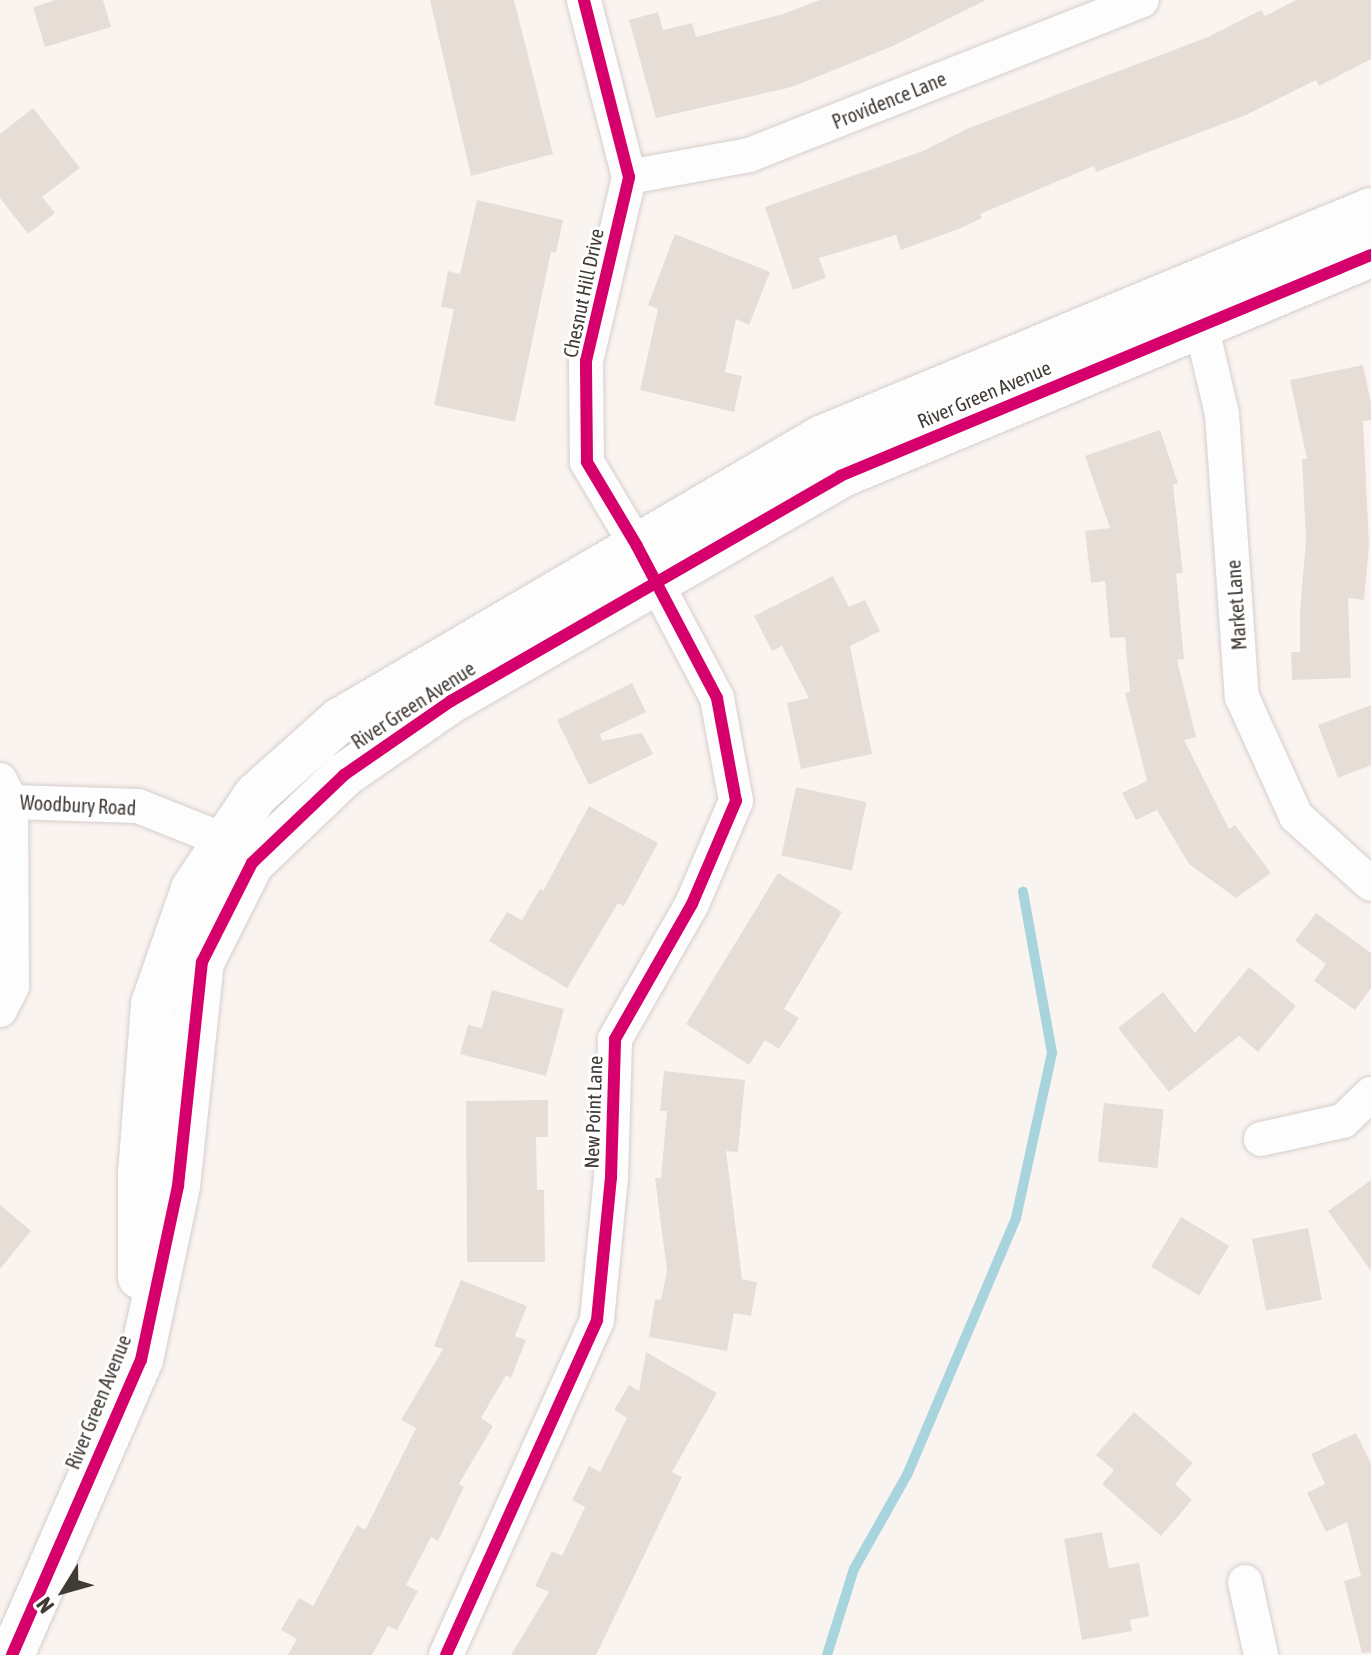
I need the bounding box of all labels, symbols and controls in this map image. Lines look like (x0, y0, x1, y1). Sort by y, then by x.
street label: Providence Lane (828, 66, 950, 134)
street label: Chesnut Hill Drive (558, 226, 608, 360)
street label: River Green Avenue (914, 355, 1054, 433)
street label: Market Lane (1221, 559, 1251, 651)
street label: River Green Avenue (347, 656, 479, 754)
street label: Woodbury Road (19, 790, 137, 820)
street label: New Point Lane (579, 1055, 607, 1169)
street label: River Green Avenue (60, 1331, 136, 1473)
north arrow (24, 1551, 104, 1631)
text: N (31, 1592, 59, 1618)

